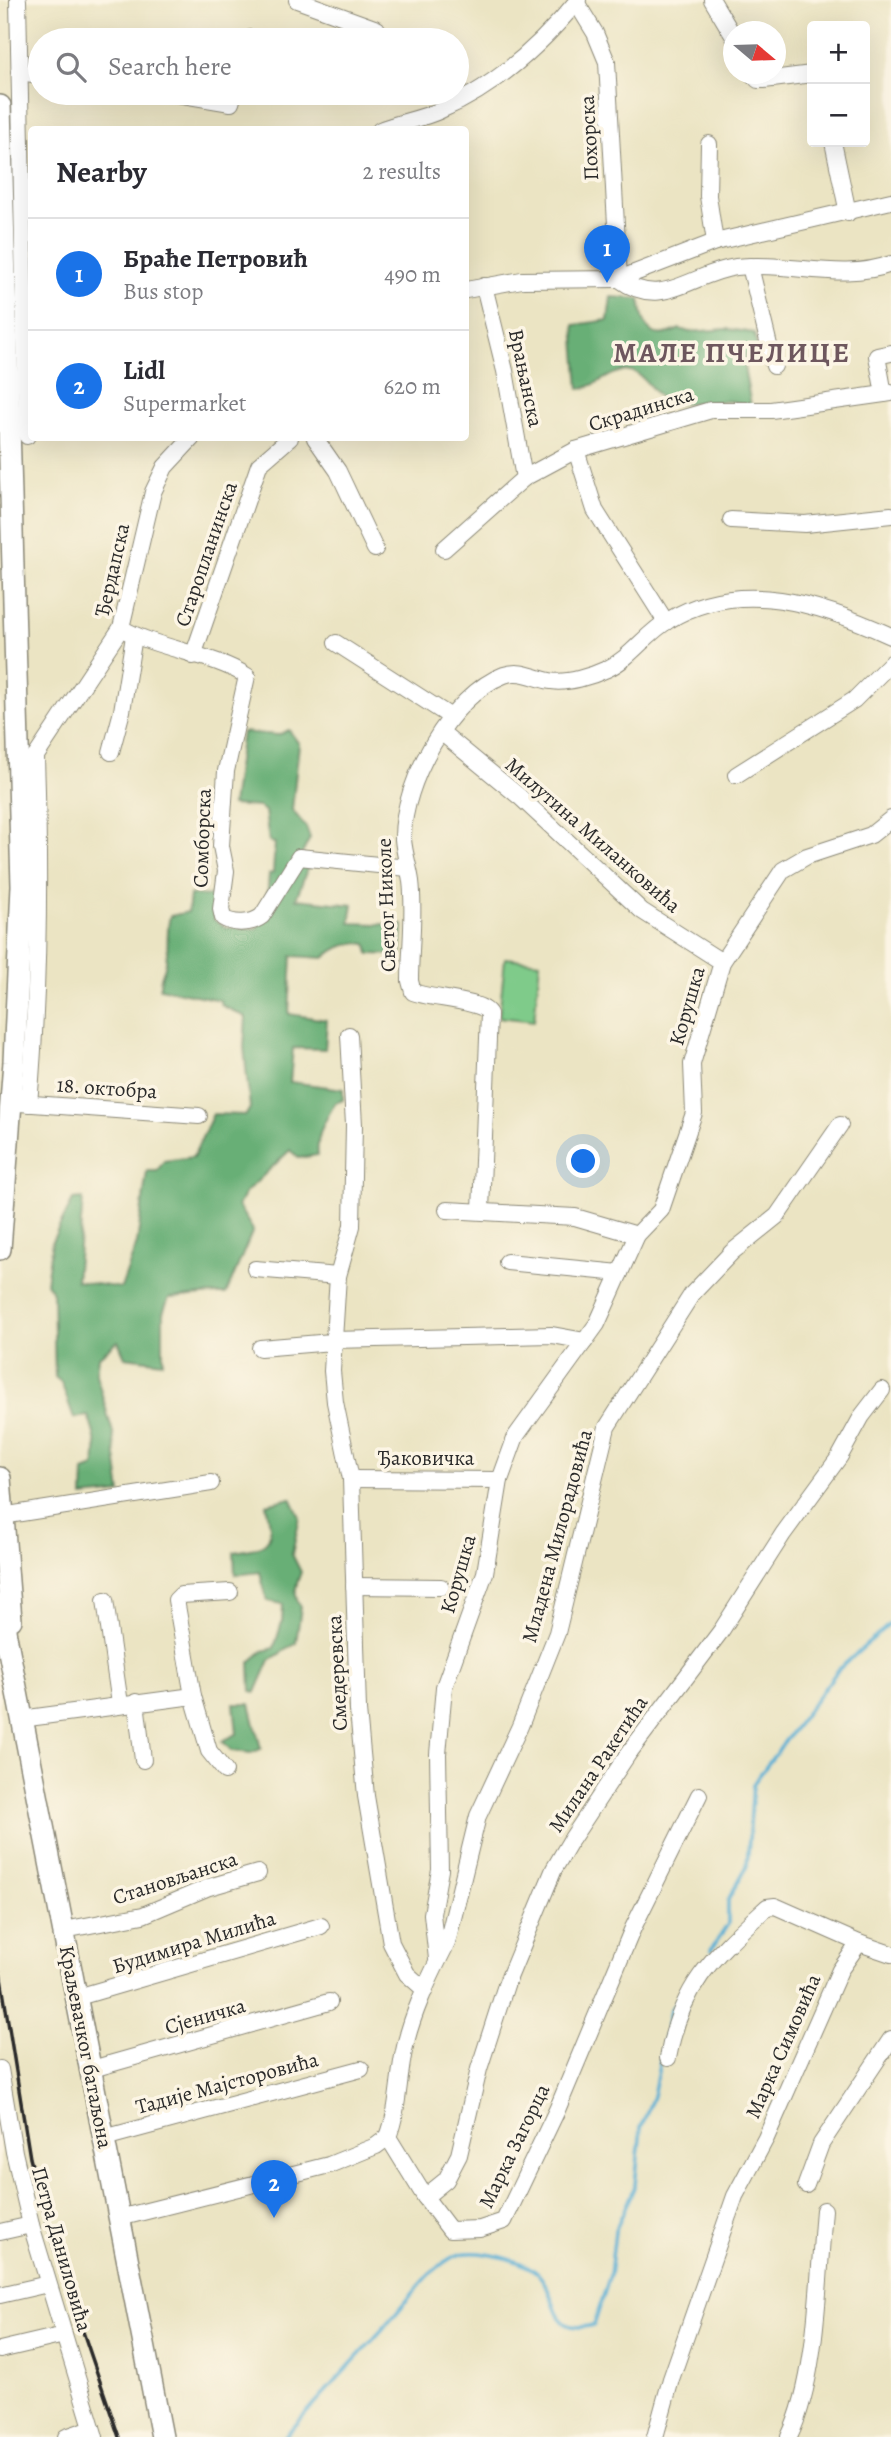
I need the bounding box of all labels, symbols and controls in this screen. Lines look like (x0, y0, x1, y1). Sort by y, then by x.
north arrow (723, 21, 786, 84)
map controls (807, 21, 870, 147)
button: + (807, 21, 870, 84)
search box (28, 28, 469, 105)
icon: search (52, 48, 90, 86)
text: Search here (108, 49, 232, 84)
button: − (807, 84, 870, 147)
street label: Похорска (573, 94, 605, 181)
text: Nearby (56, 152, 147, 192)
text: 2 results (363, 156, 441, 187)
pin: 1 (584, 225, 630, 283)
text: Браће Петровић (123, 241, 308, 276)
text: 1 (75, 259, 83, 290)
text: 490 m (384, 259, 441, 290)
text: Bus stop (123, 276, 203, 307)
street label: Врањанска (502, 326, 550, 430)
district label: МАЛЕ ПЧЕЛИЦЕ (613, 334, 851, 372)
text: Lidl (123, 353, 165, 388)
text: 2 (73, 371, 85, 402)
text: 620 m (383, 371, 441, 402)
street label: Скрадинска (585, 380, 697, 438)
text: Supermarket (123, 388, 246, 419)
street label: Старопланинска (168, 477, 244, 630)
street label: Ђердапска (88, 520, 136, 620)
street label: Милутина Миланковића (499, 751, 687, 919)
street label: Сомборска (186, 788, 218, 888)
street label: Светог Николе (370, 837, 402, 973)
street label: Корушка (662, 963, 712, 1049)
street label: 18. октобра (56, 1071, 159, 1106)
your location (566, 1144, 600, 1178)
street label: Младена Милорадовића (515, 1426, 599, 1646)
street label: Ђаковичка (378, 1444, 475, 1472)
street label: Корушка (433, 1531, 483, 1617)
street label: Смедеревска (320, 1614, 354, 1732)
street label: Милана Ракетића (542, 1690, 654, 1838)
street label: Становљанска (109, 1845, 241, 1911)
street label: Будимира Милића (109, 1904, 279, 1980)
street label: Краљевачког батаљона (53, 1943, 119, 2151)
street label: Марка Симовића (739, 1969, 828, 2123)
street label: Сјеничка (161, 1991, 249, 2041)
street label: Тадије Мајсторовића (133, 2045, 322, 2121)
street label: Марка Загорца (472, 2079, 556, 2213)
pin: 2 (251, 2160, 297, 2218)
street label: Петра Даниловића (25, 2163, 99, 2335)

